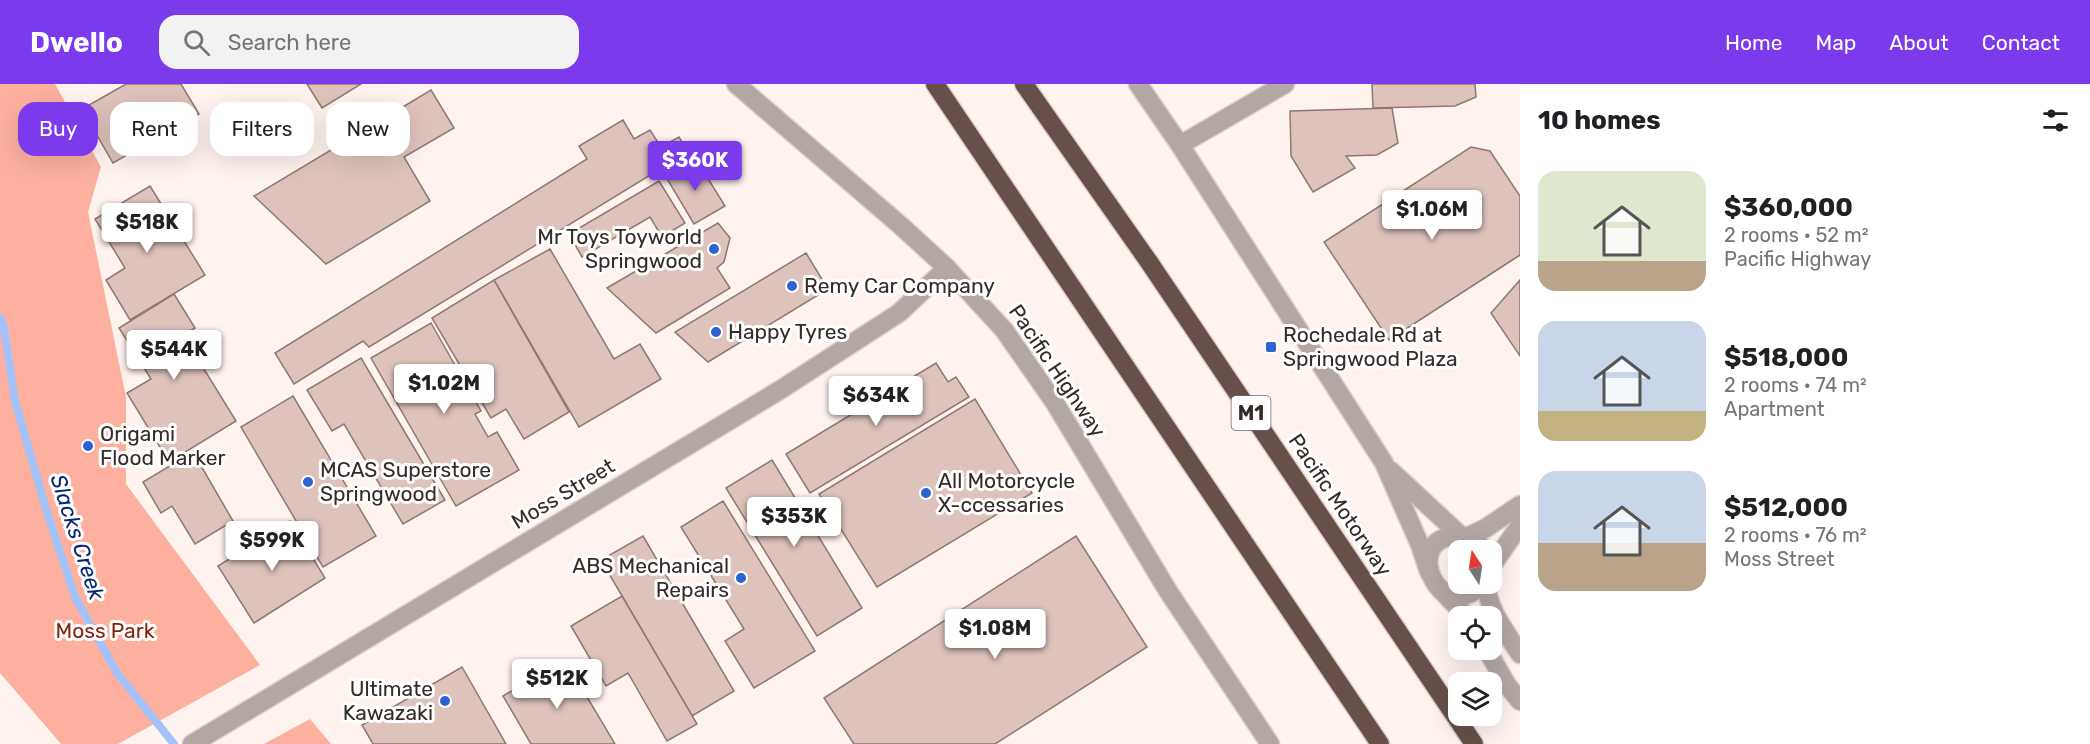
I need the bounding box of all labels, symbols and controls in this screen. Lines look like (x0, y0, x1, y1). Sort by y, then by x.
search box (159, 15, 579, 69)
text: Dwello (30, 26, 123, 59)
icon: search (180, 26, 213, 59)
text: Search here (228, 29, 351, 56)
text: Home (1725, 30, 1782, 55)
text: Map (1815, 30, 1856, 55)
text: About (1889, 30, 1949, 55)
text: Contact (1982, 30, 2060, 55)
chip: Buy (18, 102, 98, 156)
chip: Rent (110, 102, 198, 156)
chip: Filters (210, 102, 314, 156)
chip: New (326, 102, 410, 156)
icon: filters (2039, 104, 2072, 137)
text: 10 homes (1538, 105, 1661, 136)
pin: $360K (653, 141, 737, 192)
text: $360K (662, 148, 728, 172)
pin: $1.06M (1383, 190, 1481, 241)
text: $360,000 (1724, 192, 1853, 223)
icon: home (1586, 195, 1658, 267)
text: $1.06M (1396, 197, 1468, 221)
pin: $518K (105, 203, 189, 254)
text: $518K (116, 210, 178, 234)
text: 2 rooms · 52 m² (1724, 223, 1869, 247)
place label: Mr Toys Toyworld Springwood (537, 224, 702, 273)
marker: Mr Toys Toyworld Springwood (707, 242, 721, 256)
text: Pacific Highway (1724, 247, 1871, 271)
place label: Remy Car Company (804, 273, 995, 298)
marker: Remy Car Company (785, 279, 799, 293)
street label: Pacific Highway (1004, 300, 1111, 442)
place label: Happy Tyres (728, 319, 847, 344)
place label: Rochedale Rd at Springwood Plaza (1283, 322, 1458, 371)
marker: Happy Tyres (709, 325, 723, 339)
pin: $544K (132, 330, 216, 381)
text: $544K (141, 337, 207, 361)
marker: Rochedale Rd at Springwood Plaza (1264, 340, 1278, 354)
text: $518,000 (1724, 342, 1848, 373)
icon: home (1586, 345, 1658, 417)
pin: $1.02M (395, 364, 493, 415)
text: $1.02M (408, 371, 480, 395)
text: 2 rooms · 74 m² (1724, 373, 1867, 397)
pin: $634K (834, 376, 918, 427)
text: $634K (843, 383, 909, 407)
road number: M1 (1232, 396, 1270, 430)
text: Apartment (1724, 397, 1825, 421)
place label: Origami Flood Marker (100, 421, 225, 470)
street label: Pacific Motorway (1284, 429, 1397, 581)
marker: Origami Flood Marker (81, 439, 95, 453)
street label: Moss Street (507, 453, 619, 534)
place label: MCAS Superstore Springwood (320, 457, 491, 506)
place label: All Motorcycle X-ccessaries (938, 468, 1075, 517)
water label: Slacks Creek (44, 471, 111, 604)
marker: MCAS Superstore Springwood (301, 475, 315, 489)
marker: All Motorcycle X-ccessaries (919, 486, 933, 500)
text: $512,000 (1724, 492, 1848, 523)
icon: home (1586, 495, 1658, 567)
pin: $353K (752, 497, 836, 548)
text: $353K (761, 504, 827, 528)
pin: $599K (230, 521, 314, 572)
text: 2 rooms · 76 m² (1724, 523, 1867, 547)
text: $599K (239, 528, 305, 552)
north arrow (1448, 540, 1502, 594)
map controls (1448, 540, 1502, 726)
text: Moss Street (1724, 547, 1834, 571)
place label: ABS Mechanical Repairs (572, 553, 729, 602)
marker: ABS Mechanical Repairs (734, 571, 748, 585)
button: locate (1448, 606, 1502, 660)
pin: $1.08M (946, 609, 1044, 660)
text: $1.08M (959, 616, 1031, 640)
park label: Moss Park (56, 618, 155, 643)
pin: $512K (515, 659, 599, 710)
text: $512K (526, 666, 588, 690)
button: layers (1448, 672, 1502, 726)
place label: Ultimate Kawazaki (343, 676, 433, 725)
marker: Ultimate Kawazaki (438, 694, 452, 708)

